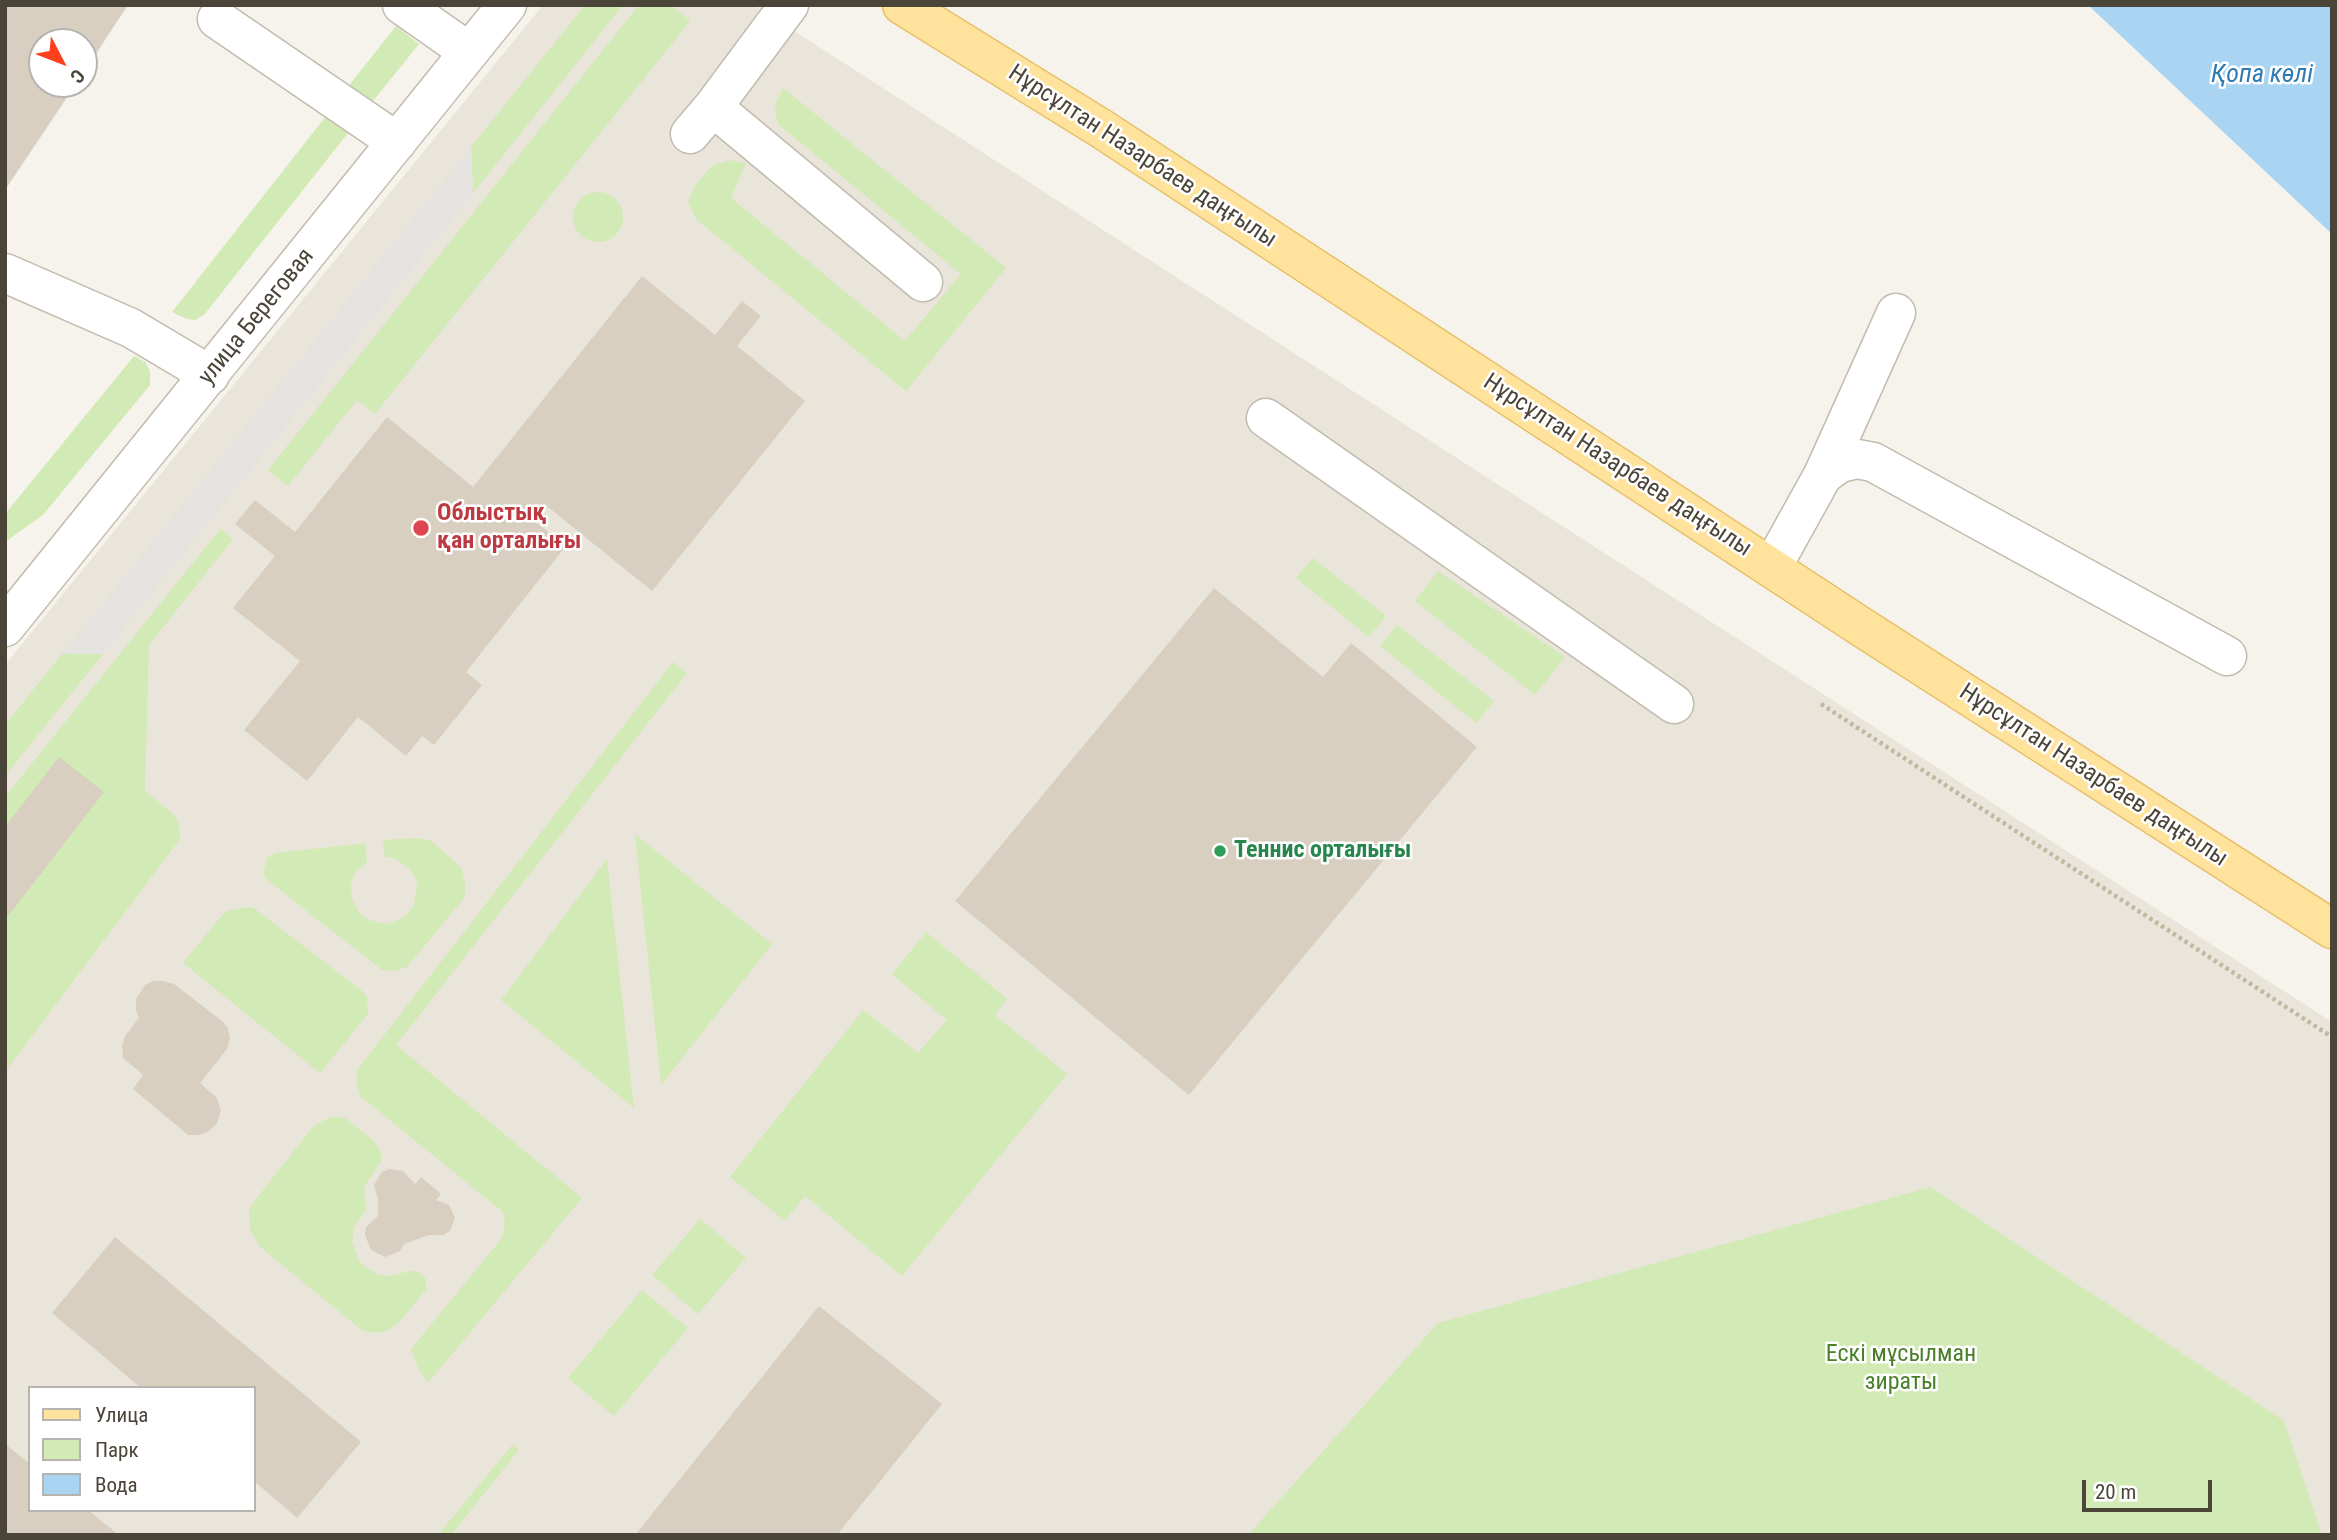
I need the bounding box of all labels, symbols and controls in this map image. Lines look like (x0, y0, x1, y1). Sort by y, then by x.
north arrow (28, 28, 98, 98)
street label: Нұрсұлтан Назарбаев даңғылы (1002, 59, 1282, 255)
water label: Қопа көлі (2211, 59, 2313, 91)
text: С (65, 64, 90, 88)
street label: улица Береговая (193, 243, 321, 391)
street label: Нұрсұлтан Назарбаев даңғылы (1477, 368, 1757, 564)
place label: Облыстық қан орталығы (437, 500, 581, 556)
marker: Облыстық қан орталығы (411, 518, 431, 538)
street label: Нұрсұлтан Назарбаев даңғылы (1953, 678, 2233, 874)
place label: Теннис орталығы (1234, 837, 1411, 865)
marker: Теннис орталығы (1212, 843, 1228, 859)
park label: Ескі мұсылман зираты (1826, 1341, 1976, 1397)
legend (28, 1386, 256, 1512)
text: Улица (95, 1403, 148, 1427)
text: Парк (95, 1438, 139, 1462)
scale bar (2085, 1466, 2214, 1510)
text: Вода (95, 1473, 138, 1497)
text: 20 m (2095, 1480, 2136, 1504)

